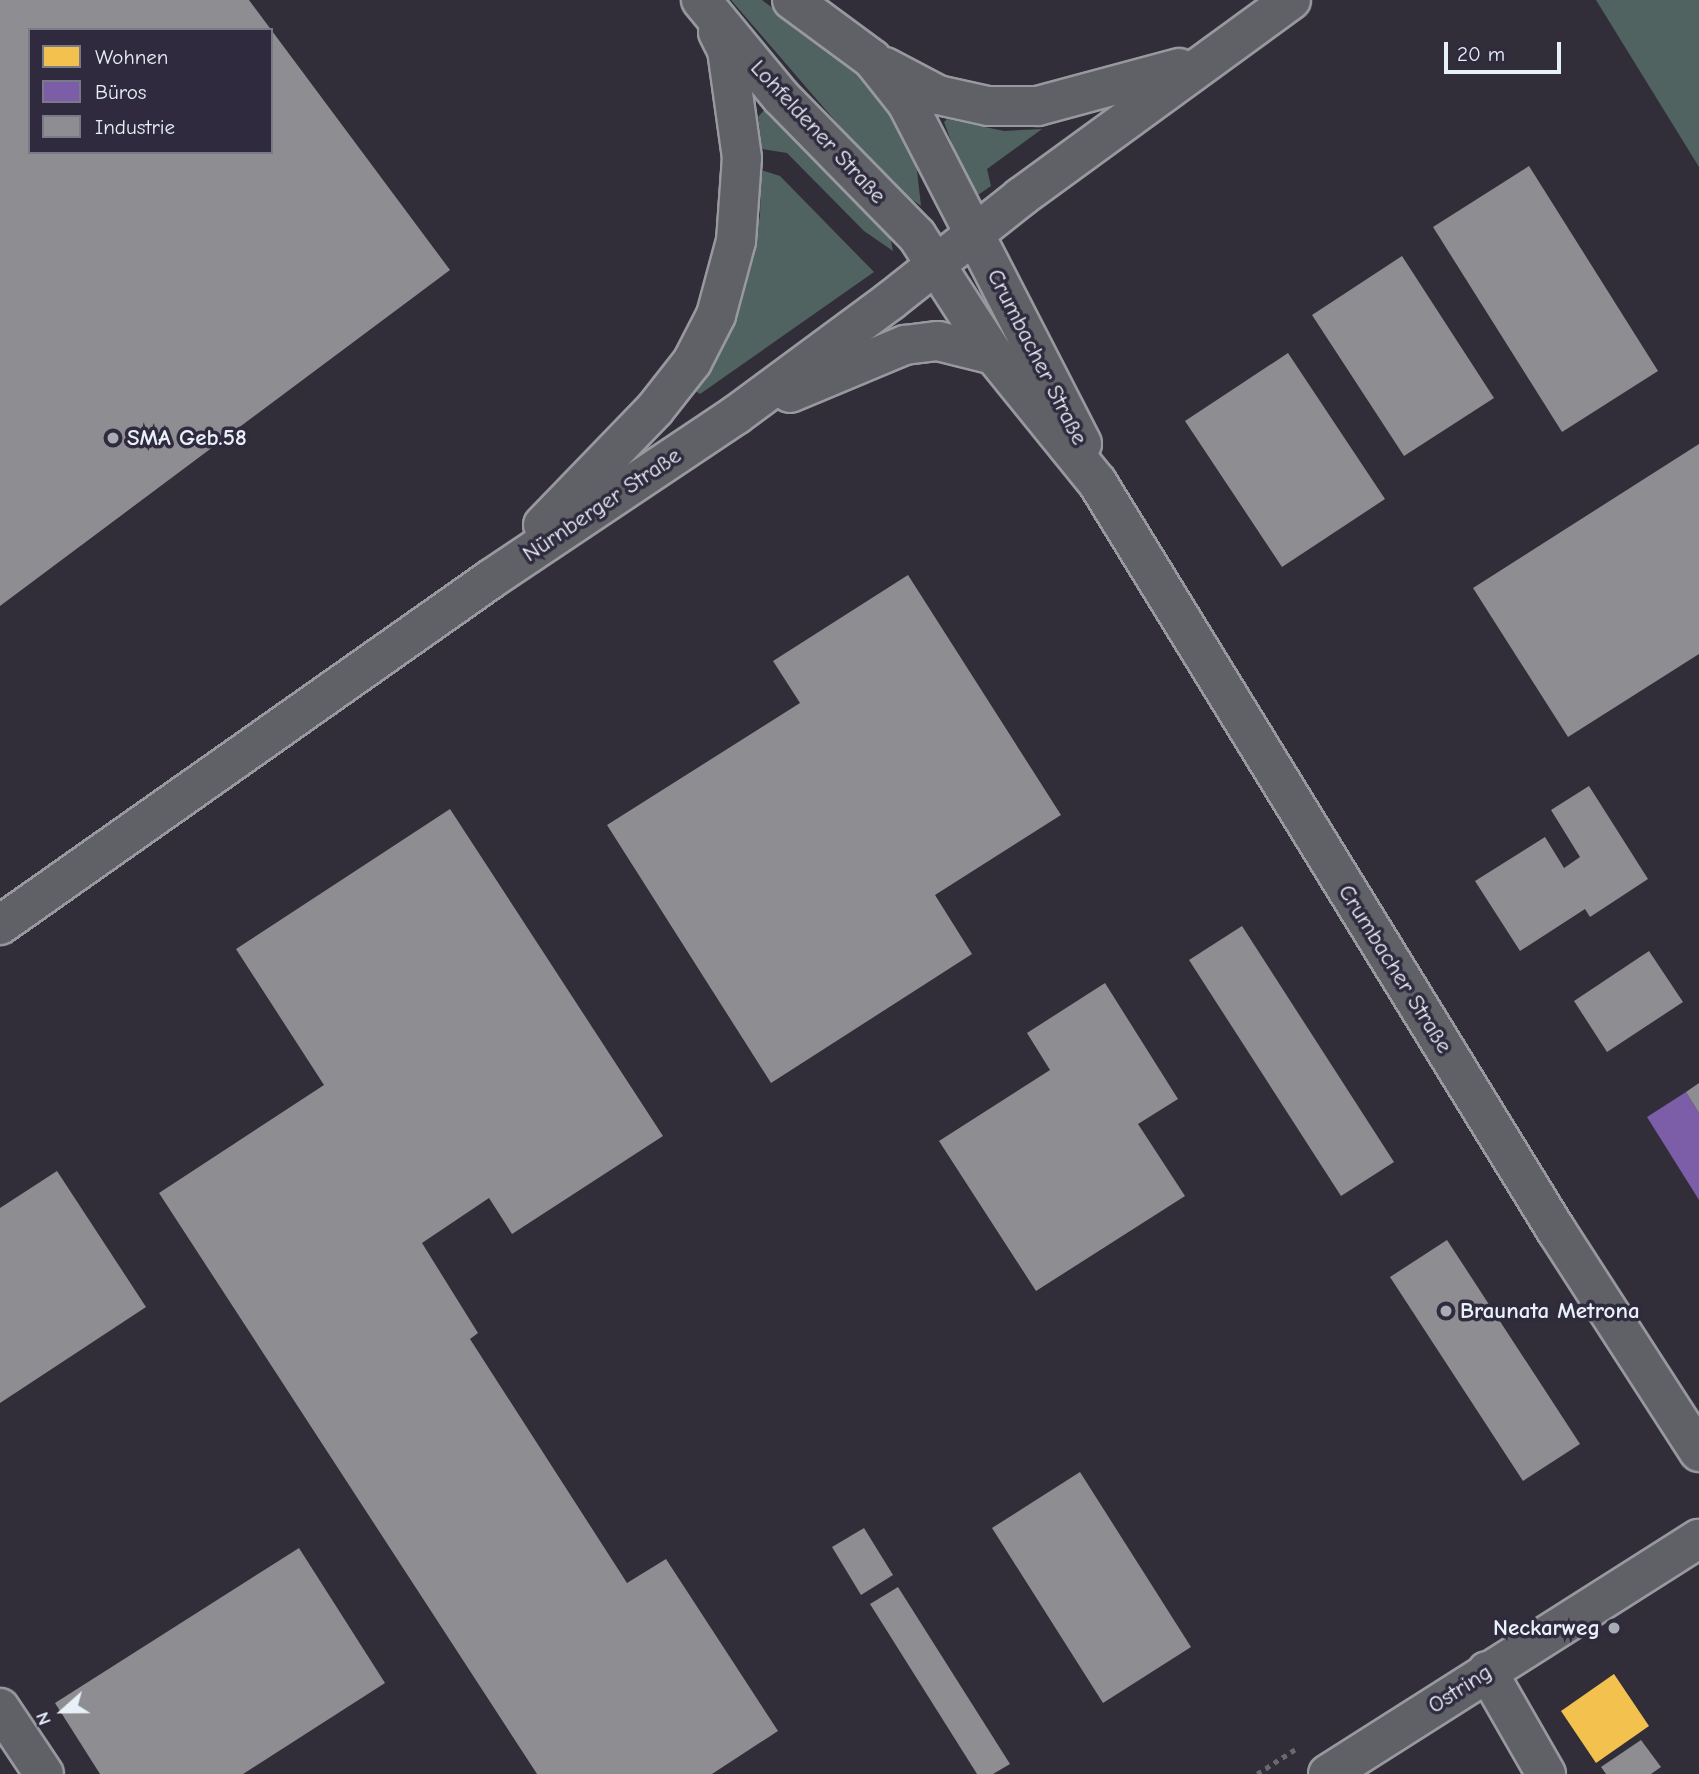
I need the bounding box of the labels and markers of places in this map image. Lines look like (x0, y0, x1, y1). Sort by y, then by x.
place label: SMA Geb.58 (127, 424, 247, 452)
marker: SMA Geb.58 (105, 430, 121, 446)
place label: Braunata Metrona (1460, 1297, 1640, 1325)
marker: Braunata Metrona (1438, 1303, 1454, 1319)
place label: Neckarweg (1493, 1614, 1600, 1642)
marker: Neckarweg (1606, 1620, 1622, 1636)

